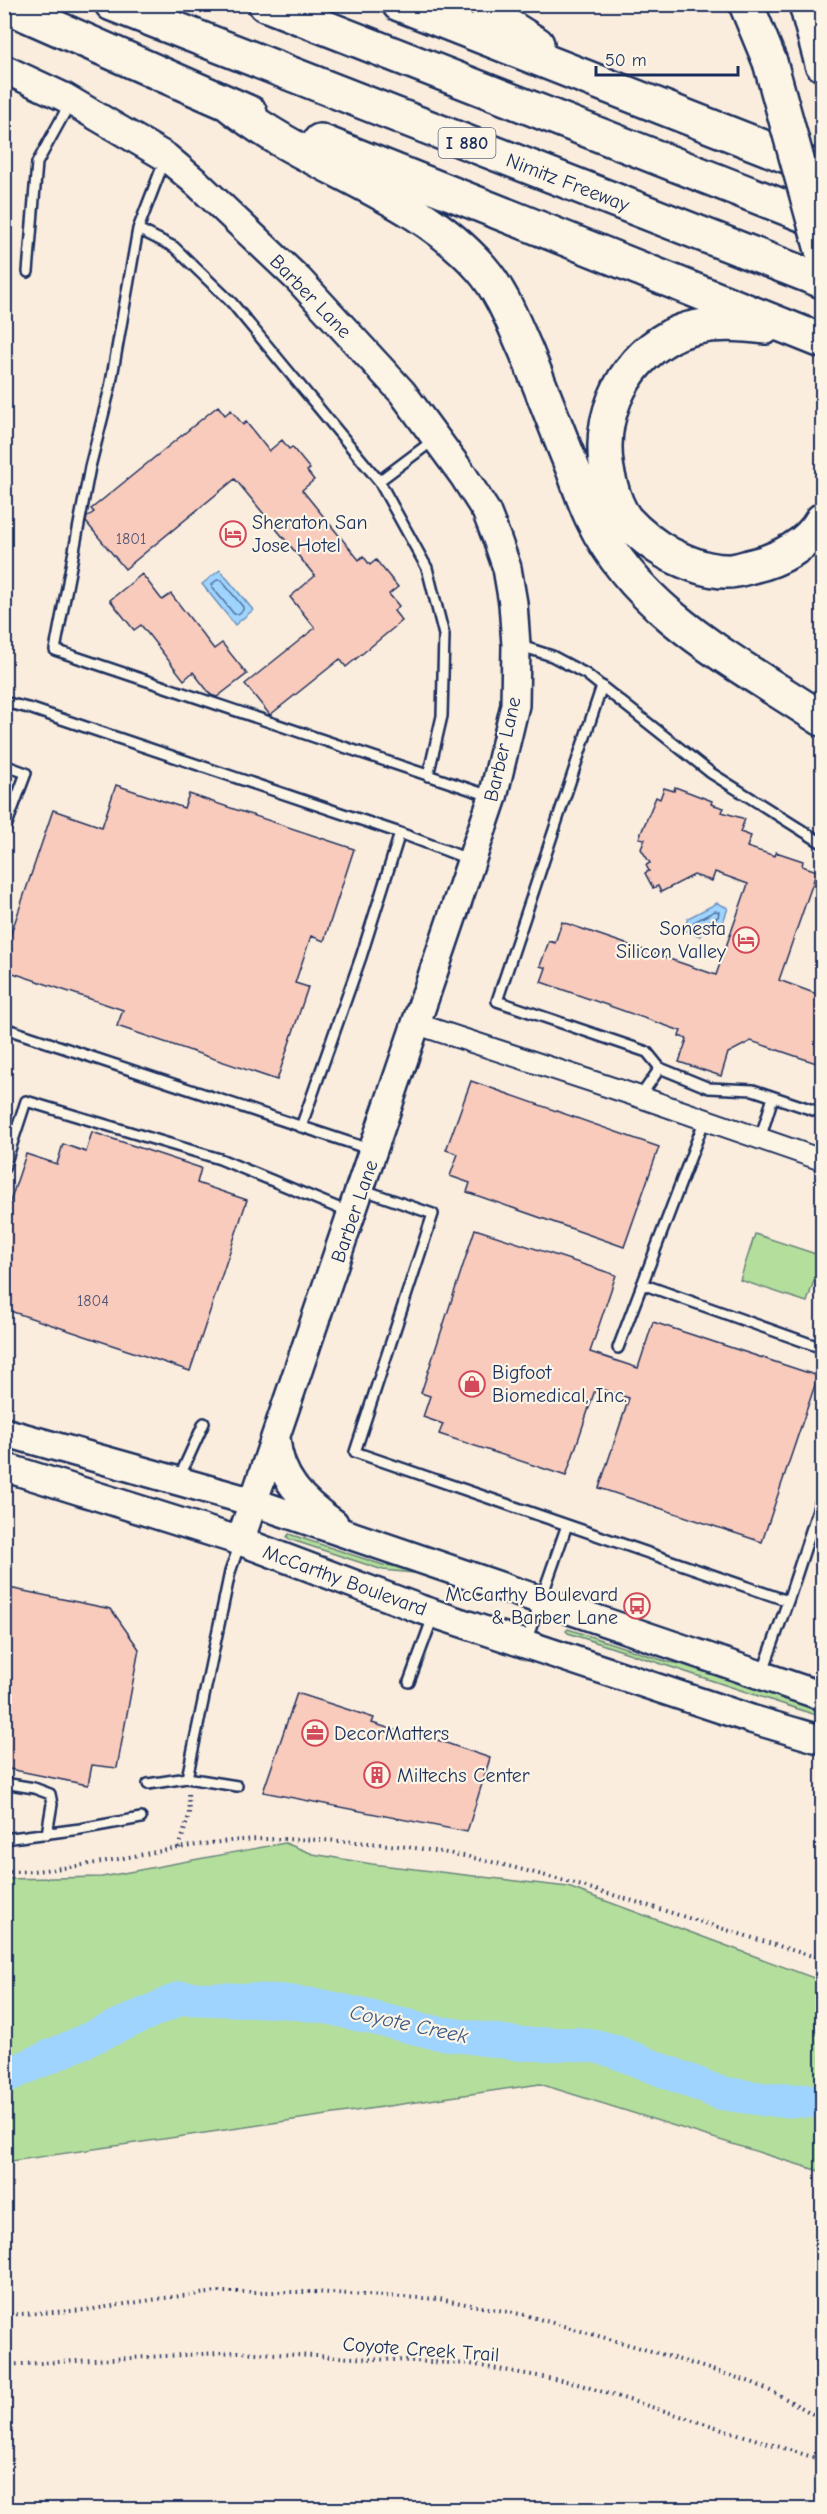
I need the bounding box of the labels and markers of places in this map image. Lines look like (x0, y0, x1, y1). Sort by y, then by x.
place label: Sheraton San Jose Hotel (252, 511, 368, 557)
hotel icon: Sheraton San Jose Hotel (218, 519, 248, 549)
place label: Sonesta Silicon Valley (616, 917, 726, 963)
hotel icon: Sonesta Silicon Valley (731, 925, 761, 955)
place label: Bigfoot Biomedical, Inc. (492, 1361, 627, 1407)
shop icon: Bigfoot Biomedical, Inc. (457, 1369, 487, 1399)
place label: McCarthy Boulevard & Barber Lane (445, 1583, 618, 1629)
bus stop icon: McCarthy Boulevard & Barber Lane (622, 1591, 652, 1621)
office icon: DecorMatters (300, 1718, 330, 1748)
place label: DecorMatters (334, 1722, 449, 1745)
building icon: Miltechs Center (362, 1760, 392, 1790)
place label: Miltechs Center (397, 1764, 530, 1787)

